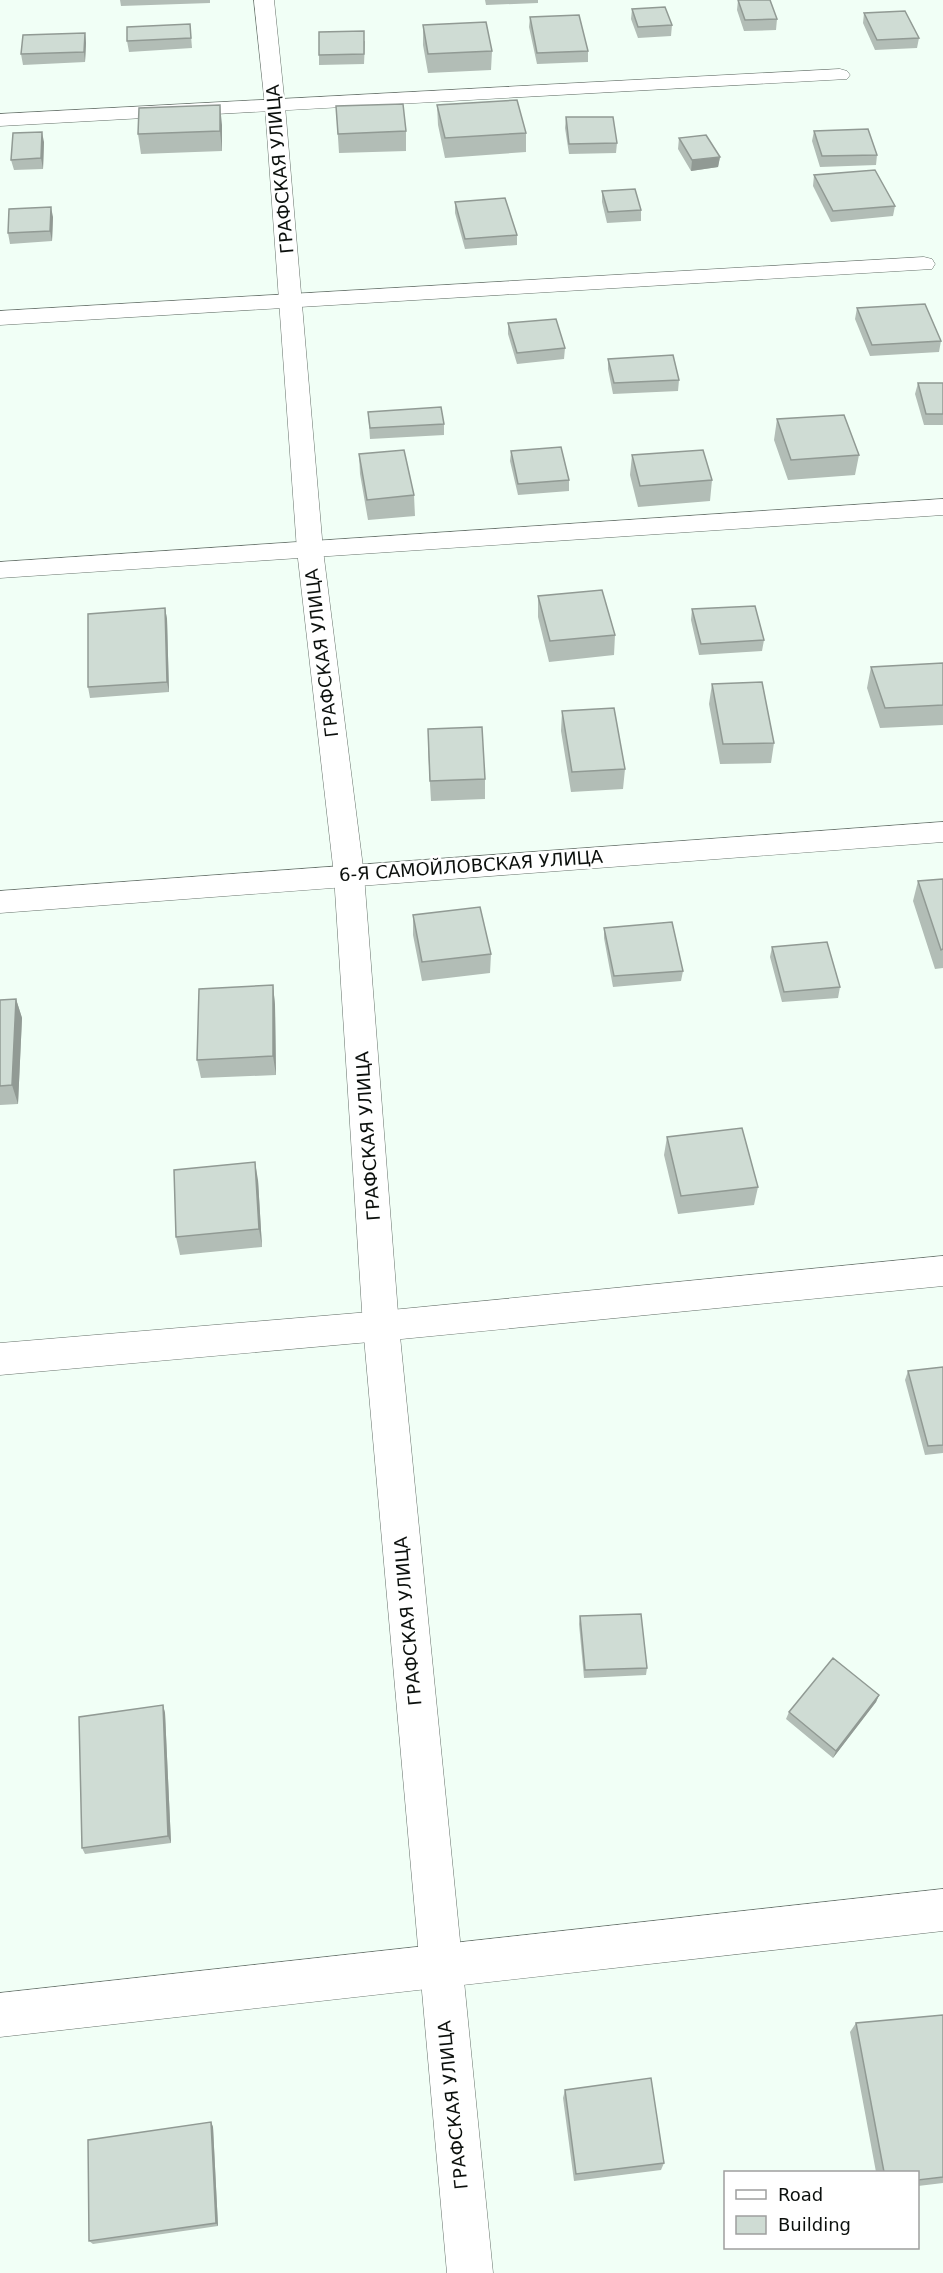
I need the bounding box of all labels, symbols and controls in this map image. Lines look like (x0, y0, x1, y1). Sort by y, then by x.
street label: ГРАФСКАЯ УЛИЦА (262, 83, 297, 255)
street label: ГРАФСКАЯ УЛИЦА (301, 567, 342, 739)
street label: 6-Я САМОЙЛОВСКАЯ УЛИЦА (338, 846, 604, 885)
street label: ГРАФСКАЯ УЛИЦА (351, 1050, 384, 1221)
street label: ГРАФСКАЯ УЛИЦА (390, 1535, 425, 1707)
street label: ГРАФСКАЯ УЛИЦА (433, 2019, 472, 2191)
legend (724, 2171, 919, 2249)
text: Road (778, 2184, 823, 2205)
text: Building (778, 2214, 851, 2235)

